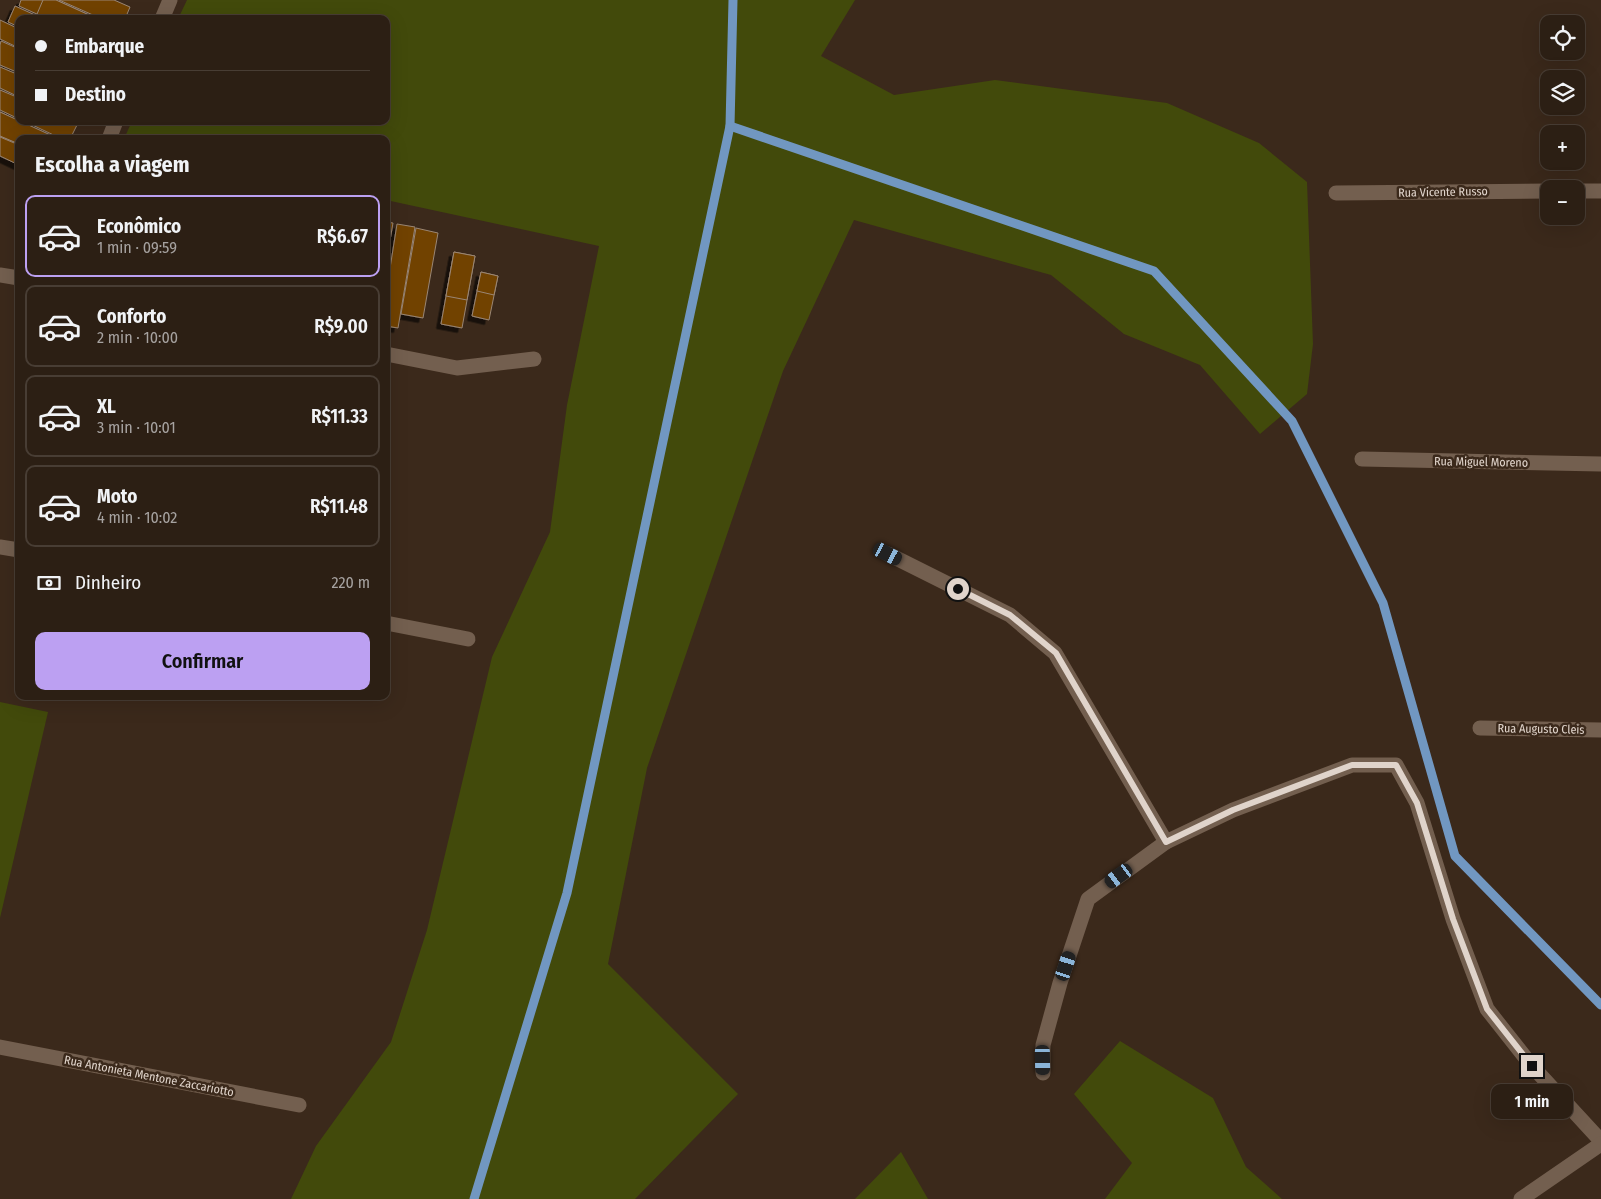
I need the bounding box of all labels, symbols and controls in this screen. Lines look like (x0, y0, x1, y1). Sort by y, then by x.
map controls (1540, 15, 1585, 225)
button: locate (1540, 15, 1585, 60)
text: Embarque (65, 35, 144, 58)
button: layers (1540, 70, 1585, 115)
text: Destino (65, 83, 126, 106)
button: + (1540, 125, 1585, 170)
text: Escolha a viagem (35, 151, 190, 178)
button: − (1540, 180, 1585, 225)
street label: Rua Vicente Russo (1398, 184, 1488, 200)
icon: car (37, 214, 82, 259)
text: Econômico (97, 215, 181, 238)
text: R$6.67 (317, 225, 368, 248)
text: 1 min · 09:59 (97, 238, 177, 257)
icon: car (37, 304, 82, 349)
text: Conforto (97, 305, 166, 328)
text: R$9.00 (314, 315, 368, 338)
text: 2 min · 10:00 (97, 328, 178, 347)
icon: car (37, 394, 82, 439)
text: XL (97, 395, 116, 418)
text: R$11.33 (311, 405, 368, 428)
text: 3 min · 10:01 (97, 418, 176, 437)
street label: Rua Miguel Moreno (1434, 454, 1528, 470)
icon: car (37, 484, 82, 529)
text: Moto (97, 485, 137, 508)
text: R$11.48 (310, 495, 368, 518)
text: 4 min · 10:02 (97, 508, 177, 527)
car (871, 541, 904, 567)
icon: cash (35, 569, 63, 597)
text: Dinheiro (75, 571, 141, 594)
text: 220 m (331, 573, 370, 592)
route start (947, 578, 969, 600)
button: Confirmar (35, 632, 370, 690)
street label: Rua Augusto Cleis (1497, 721, 1585, 737)
car (1102, 861, 1135, 891)
car (1054, 949, 1077, 983)
car (1035, 1045, 1050, 1075)
street label: Rua Antonieta Mentone Zaccariotto (63, 1053, 235, 1099)
route end (1521, 1055, 1543, 1077)
callout: 1 min (1491, 1084, 1573, 1118)
text: 1 min (1515, 1092, 1549, 1111)

